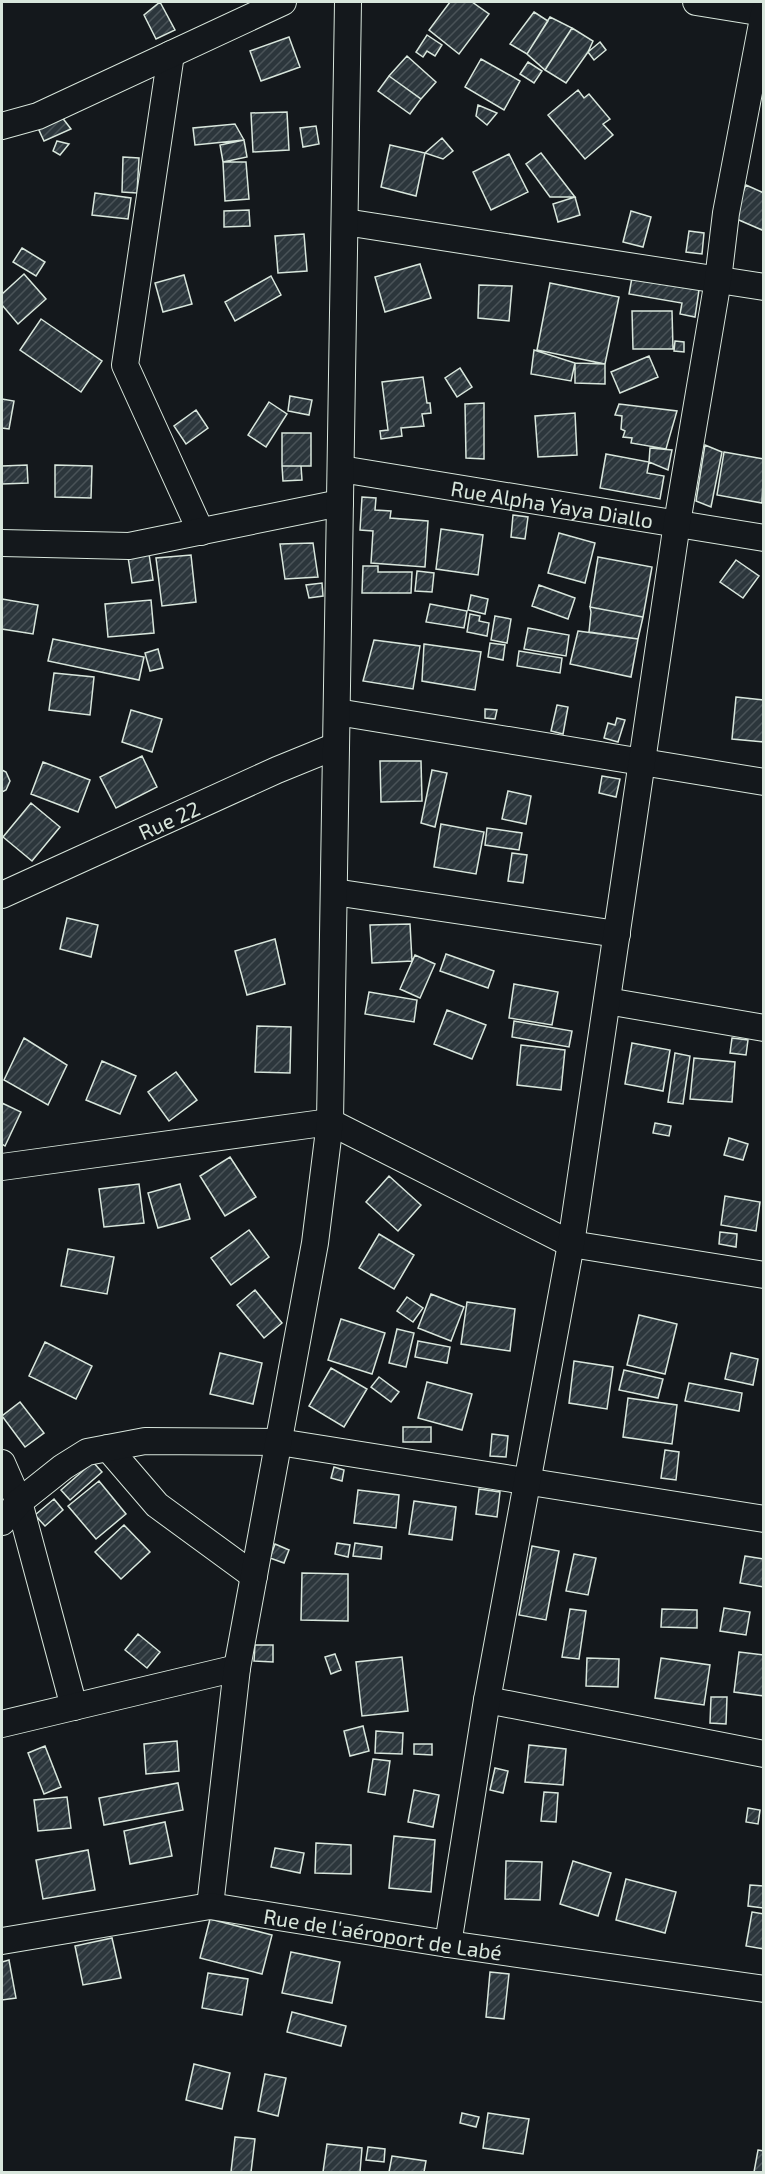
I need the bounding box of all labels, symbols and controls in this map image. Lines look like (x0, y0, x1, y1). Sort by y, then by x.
street label: Rue Alpha Yaya Diallo (449, 475, 655, 532)
street label: Rue 22 (134, 795, 203, 844)
street label: Rue de l'aéroport de Labé (262, 1902, 504, 1964)

